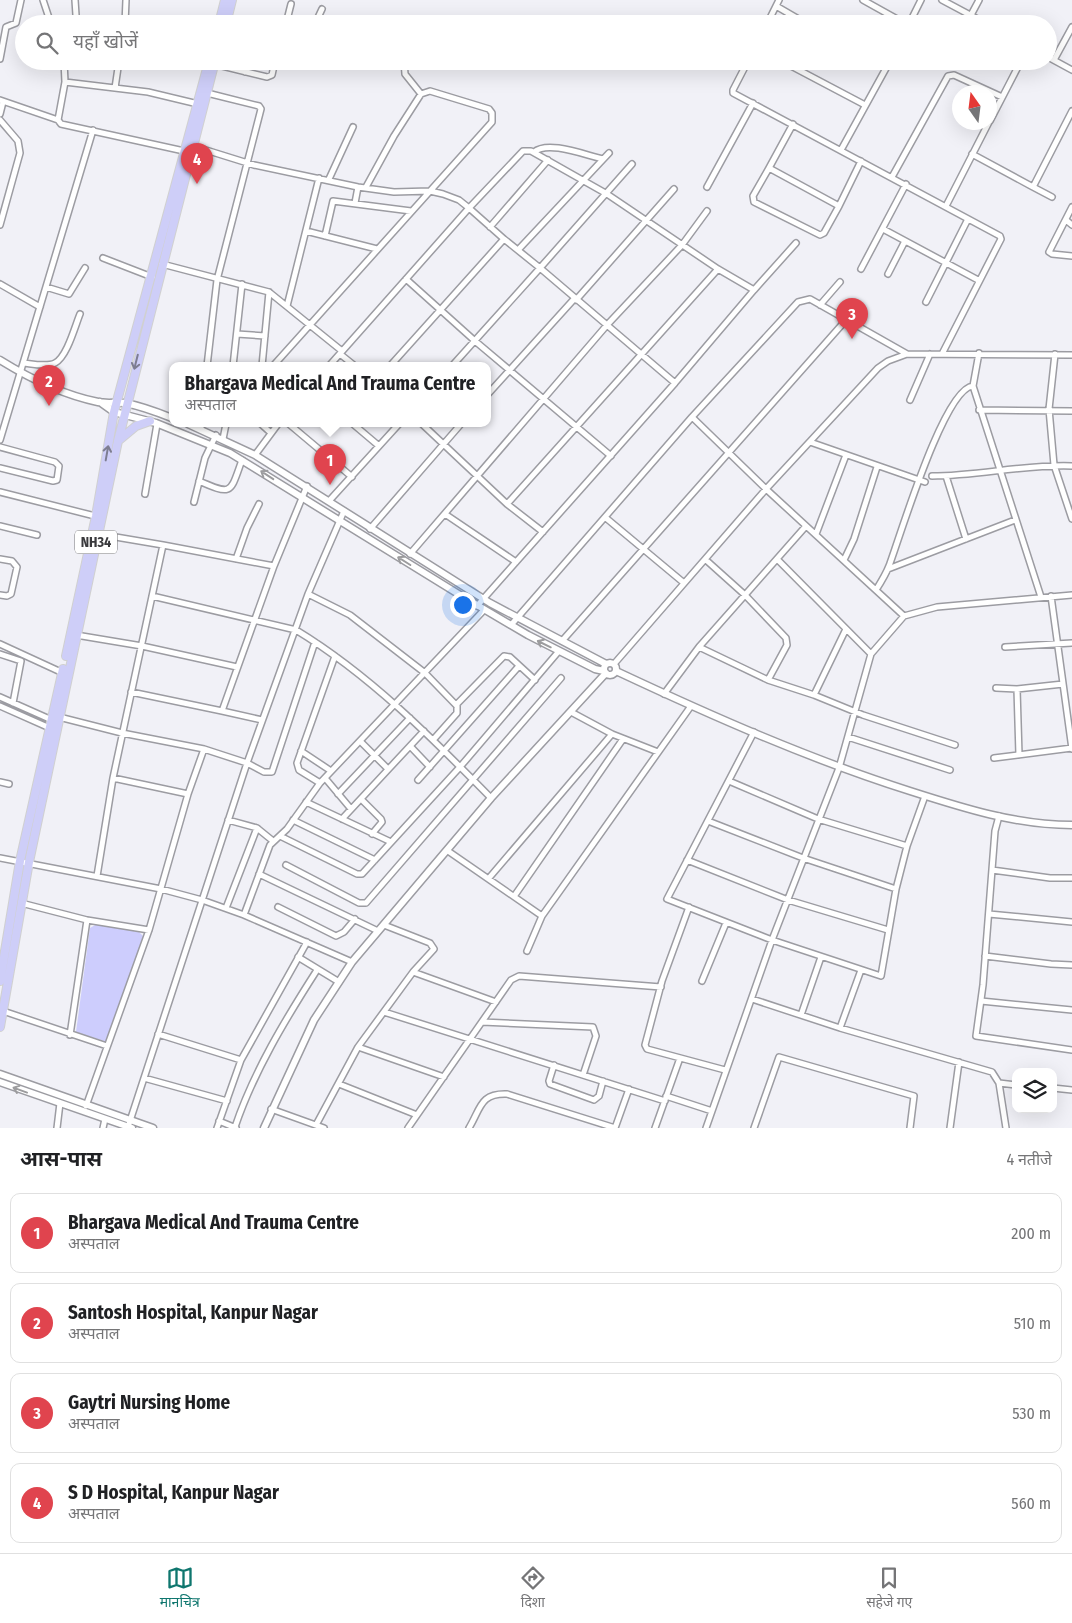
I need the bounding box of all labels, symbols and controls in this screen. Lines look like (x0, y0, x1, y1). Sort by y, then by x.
search box (15, 15, 1057, 70)
icon: search (33, 29, 61, 57)
text: यहाँ खोजें (73, 30, 138, 53)
north arrow (952, 85, 997, 130)
pin: 4 (181, 143, 213, 184)
pin: 3 (836, 298, 868, 339)
one-way arrow (131, 354, 141, 370)
popup (169, 362, 491, 427)
pin: 2 (33, 365, 65, 406)
text: Bhargava Medical And Trauma Centre (185, 372, 475, 395)
text: अस्पताल (185, 395, 236, 414)
pin: 1 (314, 444, 346, 485)
one-way arrow (102, 445, 112, 461)
one-way arrow (260, 469, 274, 479)
road number: NH34 (75, 530, 117, 554)
one-way arrow (398, 556, 412, 566)
your location (450, 592, 476, 618)
one-way arrow (537, 638, 552, 648)
map controls (1012, 1068, 1057, 1113)
button: layers (1012, 1068, 1057, 1113)
one-way arrow (13, 1085, 28, 1094)
text: आस-पास (20, 1146, 102, 1172)
text: 4 नतीजे (1006, 1150, 1052, 1169)
text: Bhargava Medical And Trauma Centre (68, 1211, 359, 1234)
text: 1 (34, 1224, 40, 1243)
text: 200 m (1011, 1224, 1051, 1243)
text: अस्पताल (68, 1234, 120, 1253)
text: Santosh Hospital, Kanpur Nagar (68, 1301, 318, 1324)
text: 2 (33, 1314, 41, 1333)
text: 510 m (1014, 1314, 1051, 1333)
text: अस्पताल (68, 1324, 120, 1343)
text: Gaytri Nursing Home (68, 1391, 230, 1414)
text: 3 (33, 1404, 41, 1423)
text: 530 m (1012, 1404, 1051, 1423)
text: अस्पताल (68, 1414, 120, 1433)
text: S D Hospital, Kanpur Nagar (68, 1481, 279, 1504)
text: 4 (33, 1494, 41, 1513)
text: 560 m (1011, 1494, 1051, 1513)
text: अस्पताल (68, 1504, 120, 1523)
tab: मानचित्र (160, 1564, 200, 1613)
tab: दिशा (519, 1564, 547, 1613)
tab: सहेजे गए (866, 1564, 912, 1613)

